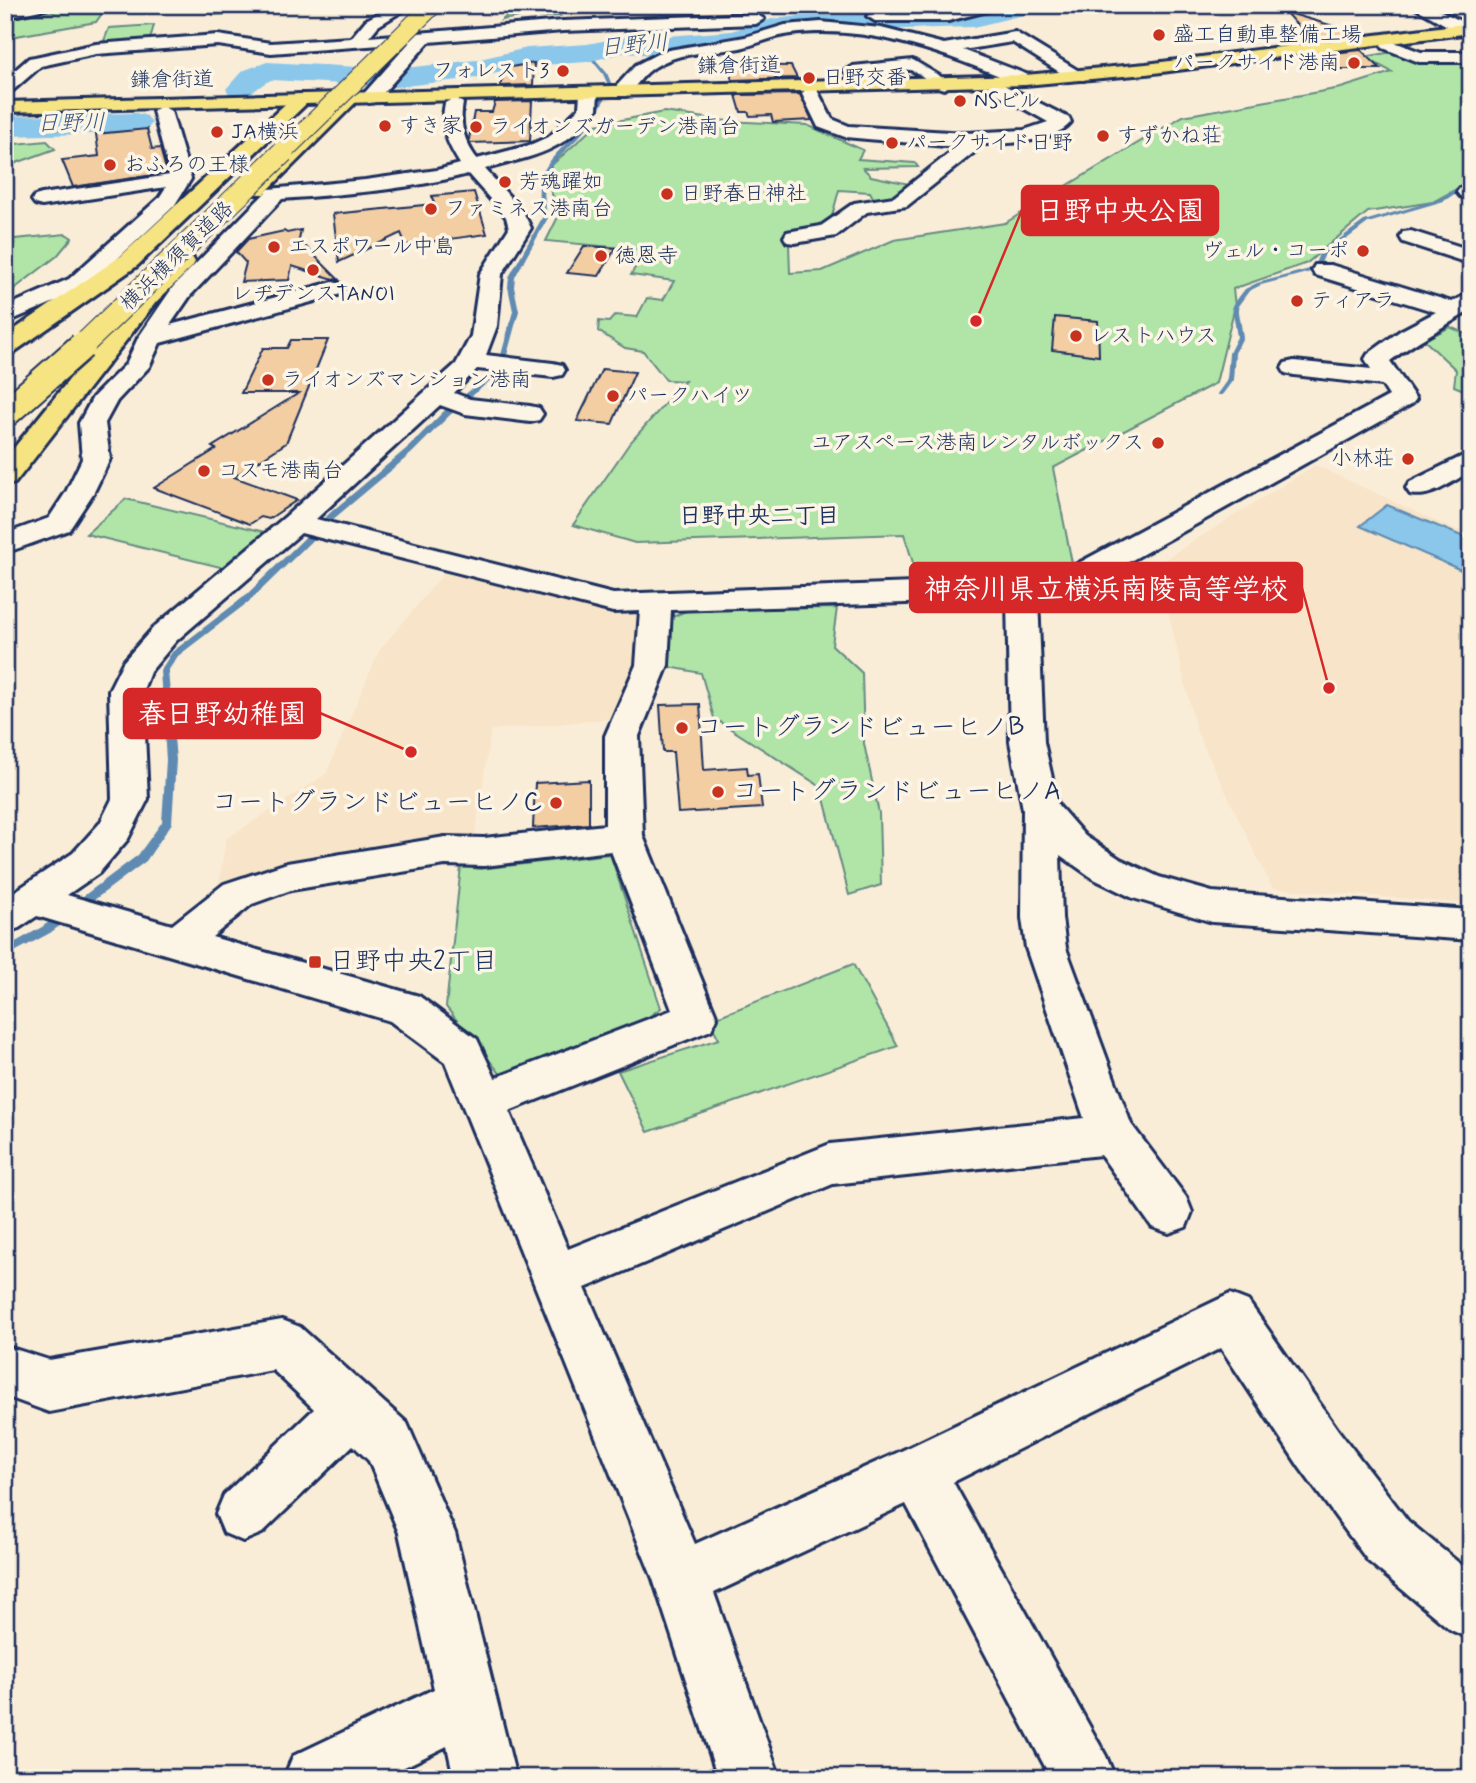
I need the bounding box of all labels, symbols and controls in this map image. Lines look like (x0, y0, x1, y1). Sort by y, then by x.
place label: 盛工自動車整備工場 (1173, 21, 1362, 49)
marker: 盛工自動車整備工場 (1151, 27, 1167, 43)
water label: 日野川 (598, 28, 670, 64)
place label: パークサイド港南 (1173, 49, 1340, 77)
street label: 鎌倉街道 (697, 51, 781, 81)
marker: パークサイド港南 (1346, 55, 1362, 71)
place label: フォレスト3 (433, 57, 550, 85)
marker: フォレスト3 (555, 63, 571, 79)
place label: 日野交番 (823, 64, 907, 92)
street label: 鎌倉街道 (130, 65, 214, 95)
marker: 日野交番 (801, 70, 817, 86)
place label: NSビル (974, 87, 1040, 115)
marker: NSビル (952, 93, 968, 109)
water label: 日野川 (36, 108, 106, 140)
place label: すき家 (399, 112, 462, 140)
place label: ライオンズガーデン港南台 (490, 113, 740, 141)
place label: JA横浜 (231, 118, 299, 146)
marker: すき家 (377, 118, 393, 134)
marker: ライオンズガーデン港南台 (468, 119, 484, 135)
place label: すずかね荘 (1117, 122, 1222, 150)
marker: JA横浜 (209, 124, 225, 140)
marker: すずかね荘 (1095, 128, 1111, 144)
place label: パークサイド日野 (906, 129, 1073, 157)
marker: パークサイド日野 (884, 135, 900, 151)
place label: おふろの王様 (124, 151, 250, 179)
marker: おふろの王様 (102, 157, 118, 173)
place label: 芳魂躍如 (519, 168, 603, 196)
marker: 芳魂躍如 (497, 174, 513, 190)
place label: 日野春日神社 (681, 180, 807, 208)
marker: 日野春日神社 (659, 186, 675, 202)
callout: 日野中央公園 (1022, 186, 1218, 235)
text: 日野中央公園 (1036, 194, 1204, 231)
street label: 横浜横須賀道路 (114, 195, 240, 317)
place label: ファミネス港南台 (445, 195, 613, 223)
marker: ファミネス港南台 (423, 201, 439, 217)
place label: エスポワール中島 (288, 233, 455, 261)
place label: ヴェル・コーポ (1202, 237, 1349, 265)
marker: エスポワール中島 (266, 239, 282, 255)
place label: 徳恩寺 (615, 242, 678, 270)
marker: ヴェル・コーポ (1355, 243, 1371, 259)
marker: 徳恩寺 (593, 248, 609, 264)
marker: レヂデンスTANOI (305, 262, 321, 278)
place label: レヂデンスTANOI (231, 280, 395, 308)
place label: ティアラ (1311, 287, 1395, 315)
marker: ティアラ (1289, 293, 1305, 309)
place label: レストハウス (1090, 322, 1216, 350)
marker: レストハウス (1068, 328, 1084, 344)
place label: ライオンズマンション港南 (282, 366, 531, 394)
marker: ライオンズマンション港南 (260, 372, 276, 388)
place label: パークハイツ (627, 382, 753, 410)
marker: パークハイツ (605, 388, 621, 404)
place label: ユアスペース港南レンタルボックス (811, 429, 1144, 457)
marker: ユアスペース港南レンタルボックス (1150, 435, 1166, 451)
place label: 小林荘 (1331, 445, 1394, 473)
marker: 小林荘 (1400, 451, 1416, 467)
place label: コスモ港南台 (218, 457, 343, 485)
marker: コスモ港南台 (196, 463, 212, 479)
district label: 日野中央二丁目 (679, 502, 840, 532)
callout: 神奈川県立横浜南陵高等学校 (910, 563, 1302, 612)
text: 神奈川県立横浜南陵高等学校 (924, 572, 1288, 609)
callout: 春日野幼稚園 (124, 689, 320, 738)
text: 春日野幼稚園 (138, 697, 306, 734)
place label: コートグランドビューヒノB (696, 711, 1024, 745)
marker: コートグランドビューヒノB (674, 720, 690, 736)
place label: コートグランドビューヒノA (732, 775, 1061, 809)
marker: コートグランドビューヒノA (710, 784, 726, 800)
place label: コートグランドビューヒノC (212, 786, 542, 820)
marker: コートグランドビューヒノC (548, 795, 564, 811)
place label: 日野中央2丁目 (329, 945, 498, 979)
marker: 日野中央2丁目 (307, 954, 323, 970)

